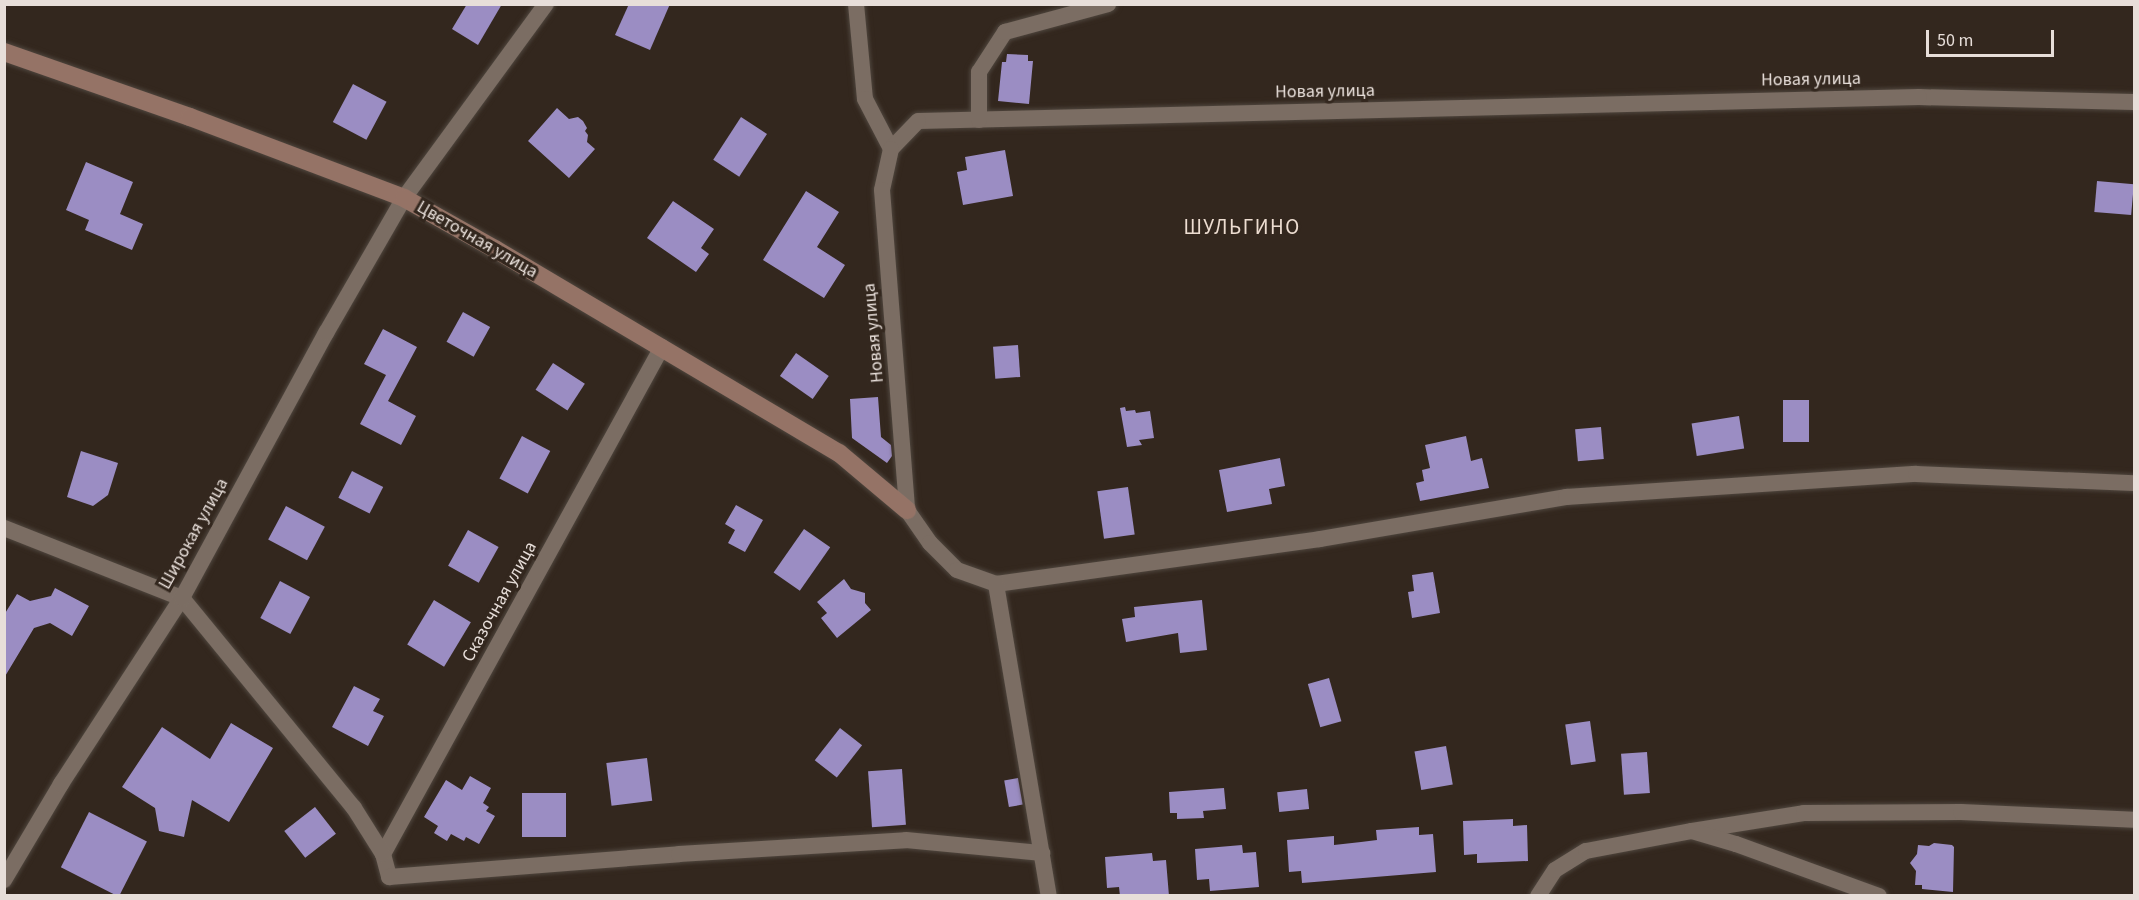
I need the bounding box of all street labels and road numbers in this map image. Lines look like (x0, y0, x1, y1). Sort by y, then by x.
street label: Новая улица (1761, 68, 1861, 92)
street label: Новая улица (1275, 80, 1375, 104)
street label: Цветочная улица (413, 197, 541, 283)
street label: Новая улица (859, 282, 889, 384)
street label: Широкая улица (155, 475, 233, 593)
street label: Сказочная улица (458, 538, 542, 666)

